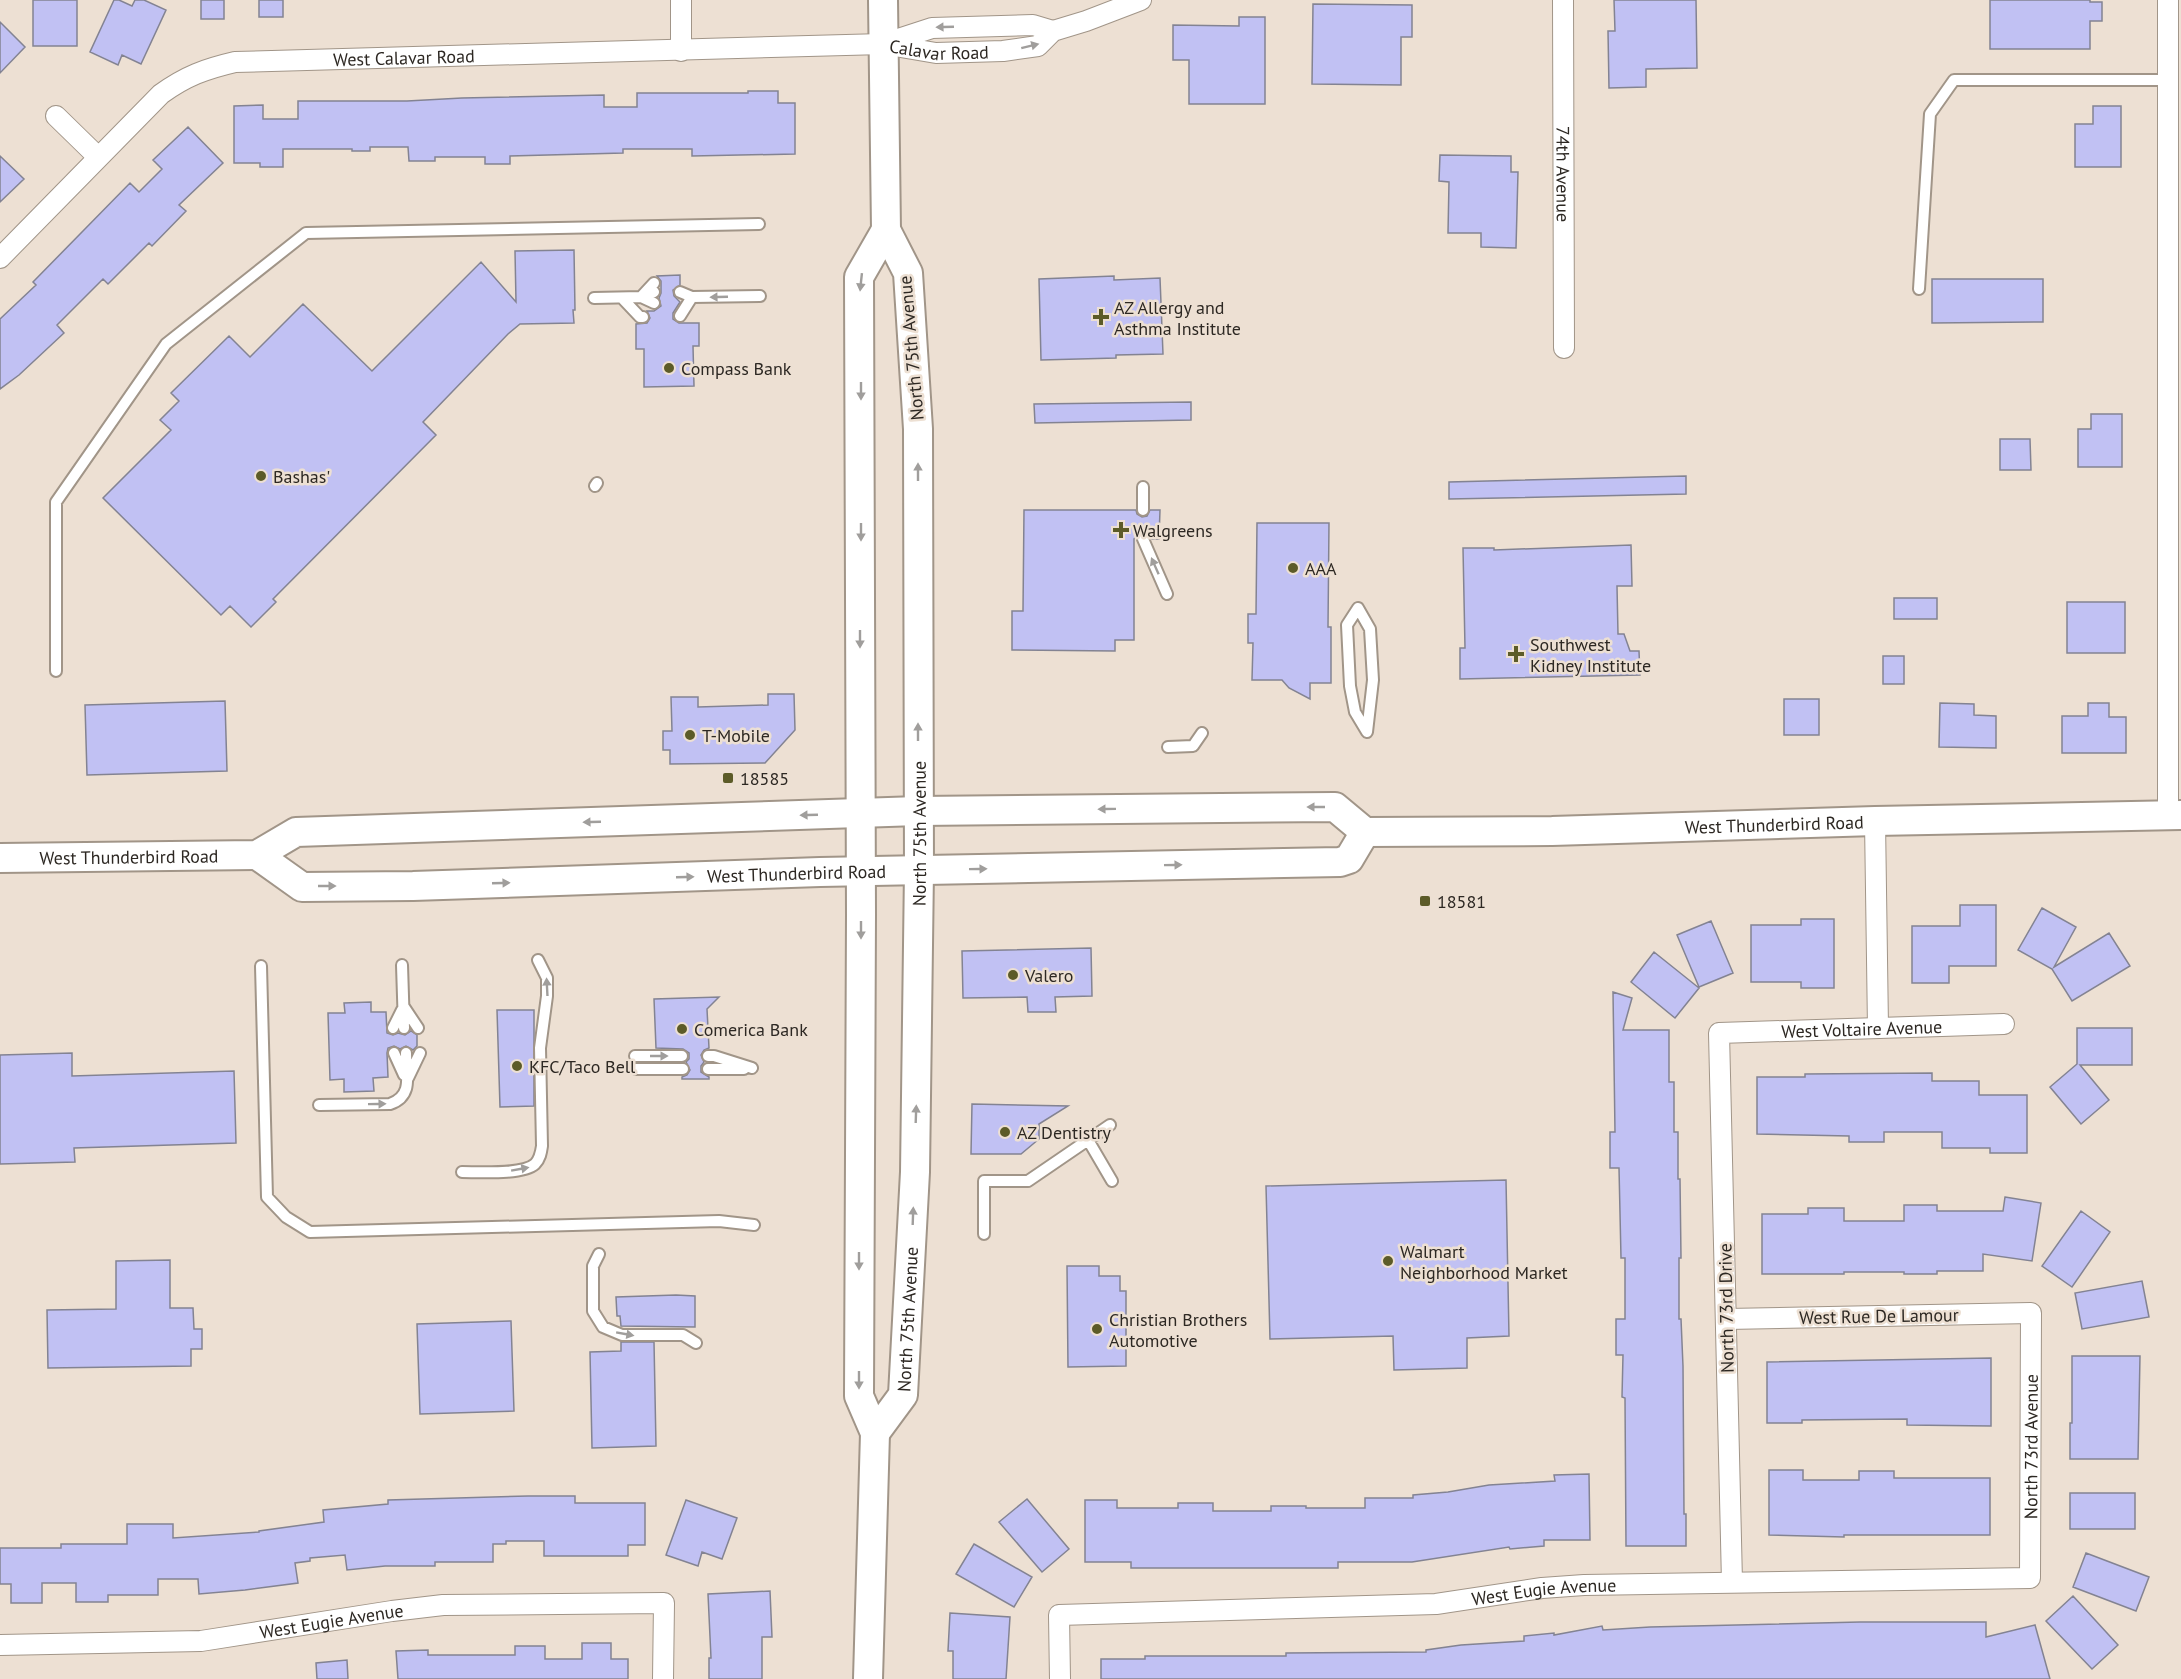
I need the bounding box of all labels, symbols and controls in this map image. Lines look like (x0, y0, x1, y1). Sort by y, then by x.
one-way arrow (936, 23, 955, 32)
street label: Calavar Road (888, 34, 989, 65)
one-way arrow (1021, 41, 1040, 51)
street label: West Calavar Road (333, 44, 475, 71)
street label: 74th Avenue (1552, 126, 1575, 222)
one-way arrow (856, 273, 866, 292)
street label: North 75th Avenue (893, 275, 929, 421)
one-way arrow (710, 292, 729, 301)
place label: AZ Allergy and Asthma Institute (1114, 296, 1241, 340)
marker: AZ Allergy and Asthma Institute (1092, 308, 1110, 326)
place label: Compass Bank (681, 357, 792, 380)
marker: Compass Bank (662, 361, 676, 375)
one-way arrow (856, 381, 866, 400)
one-way arrow (913, 462, 923, 481)
place label: Bashas' (273, 465, 330, 488)
marker: Bashas' (254, 469, 268, 483)
place label: Walgreens (1133, 519, 1213, 542)
one-way arrow (856, 523, 865, 542)
marker: Walgreens (1114, 523, 1128, 537)
one-way arrow (1150, 557, 1160, 575)
place label: AAA (1305, 557, 1337, 580)
marker: AAA (1286, 561, 1300, 575)
one-way arrow (855, 630, 865, 649)
place label: Southwest Kidney Institute (1530, 633, 1651, 677)
marker: Southwest Kidney Institute (1507, 645, 1525, 663)
one-way arrow (913, 722, 923, 741)
place label: T-Mobile (702, 724, 770, 747)
marker: T-Mobile (683, 728, 697, 742)
street label: North 75th Avenue (907, 761, 931, 906)
place label: 18585 (740, 767, 789, 790)
marker: 18585 (721, 771, 735, 785)
one-way arrow (1306, 802, 1325, 812)
one-way arrow (1098, 804, 1117, 813)
one-way arrow (800, 810, 819, 819)
street label: West Thunderbird Road (1684, 810, 1864, 838)
one-way arrow (583, 817, 602, 827)
street label: West Thunderbird Road (39, 844, 219, 869)
street label: West Thunderbird Road (707, 859, 886, 887)
one-way arrow (1163, 860, 1182, 870)
one-way arrow (968, 864, 987, 874)
one-way arrow (675, 872, 694, 882)
one-way arrow (491, 878, 510, 888)
one-way arrow (317, 882, 336, 891)
place label: 18581 (1437, 890, 1486, 913)
marker: 18581 (1418, 894, 1432, 908)
one-way arrow (856, 920, 866, 939)
place label: Valero (1024, 964, 1073, 987)
marker: Valero (1006, 968, 1020, 982)
one-way arrow (542, 978, 551, 997)
street label: West Voltaire Avenue (1781, 1014, 1943, 1043)
place label: Comerica Bank (694, 1018, 808, 1041)
marker: Comerica Bank (675, 1022, 689, 1036)
one-way arrow (649, 1051, 668, 1061)
place label: KFC/Taco Bell (529, 1055, 636, 1078)
marker: KFC/Taco Bell (510, 1059, 524, 1073)
one-way arrow (368, 1099, 387, 1109)
one-way arrow (912, 1104, 921, 1123)
place label: AZ Dentistry (1017, 1121, 1112, 1144)
marker: AZ Dentistry (998, 1125, 1012, 1139)
one-way arrow (511, 1164, 530, 1173)
one-way arrow (908, 1206, 918, 1225)
place label: Walmart Neighborhood Market (1400, 1240, 1568, 1284)
street label: North 73rd Drive (1713, 1243, 1739, 1373)
street label: North 75th Avenue (892, 1246, 922, 1392)
one-way arrow (854, 1251, 864, 1270)
marker: Walmart Neighborhood Market (1381, 1254, 1395, 1268)
street label: West Rue De Lamour (1799, 1303, 1959, 1329)
place label: Christian Brothers Automotive (1109, 1308, 1247, 1352)
marker: Christian Brothers Automotive (1090, 1322, 1104, 1336)
one-way arrow (616, 1329, 635, 1338)
one-way arrow (854, 1371, 864, 1390)
street label: North 73rd Avenue (2019, 1374, 2042, 1519)
street label: West Eugie Avenue (1470, 1573, 1616, 1610)
street label: West Eugie Avenue (258, 1598, 405, 1643)

